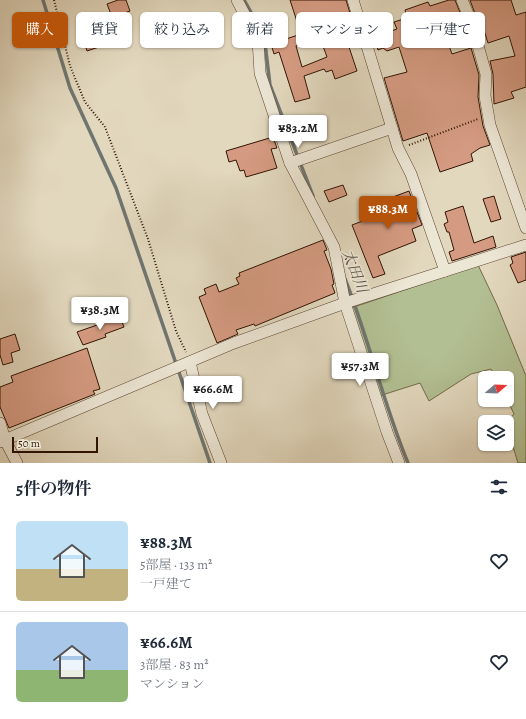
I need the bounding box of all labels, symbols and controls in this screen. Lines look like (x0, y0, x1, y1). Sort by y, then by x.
chip: 購入 (12, 12, 68, 48)
chip: 賃貸 (76, 12, 132, 48)
chip: 絞り込み (140, 12, 224, 48)
chip: 新着 (232, 12, 288, 48)
chip: マンション (296, 12, 393, 48)
chip: 一戸建て (401, 12, 485, 48)
pin: ¥83.2M (265, 115, 331, 149)
text: ¥83.2M (278, 119, 318, 136)
pin: ¥88.3M (355, 196, 421, 230)
text: ¥88.3M (368, 200, 408, 217)
water label: 太田川 (338, 246, 373, 297)
pin: ¥38.3M (67, 297, 133, 331)
text: ¥38.3M (80, 301, 120, 318)
pin: ¥57.3M (327, 353, 393, 387)
text: ¥57.3M (341, 357, 379, 374)
north arrow (478, 371, 514, 407)
map controls (478, 371, 514, 451)
pin: ¥66.6M (180, 376, 246, 410)
text: ¥66.6M (193, 380, 233, 397)
button: layers (478, 415, 514, 451)
scale bar (12, 435, 98, 454)
text: 50 m (18, 436, 40, 451)
icon: filters (488, 476, 510, 498)
text: 5件の物件 (16, 477, 91, 500)
text: ¥88.3M (140, 531, 192, 554)
icon: home (48, 537, 96, 585)
icon: heart (488, 550, 510, 572)
text: 5部屋 · 133 m² (140, 556, 212, 573)
text: 一戸建て (140, 575, 192, 592)
text: ¥66.6M (140, 631, 193, 654)
icon: home (48, 638, 96, 686)
icon: heart (488, 651, 510, 673)
text: 3部屋 · 83 m² (140, 656, 209, 673)
text: マンション (140, 675, 204, 692)

